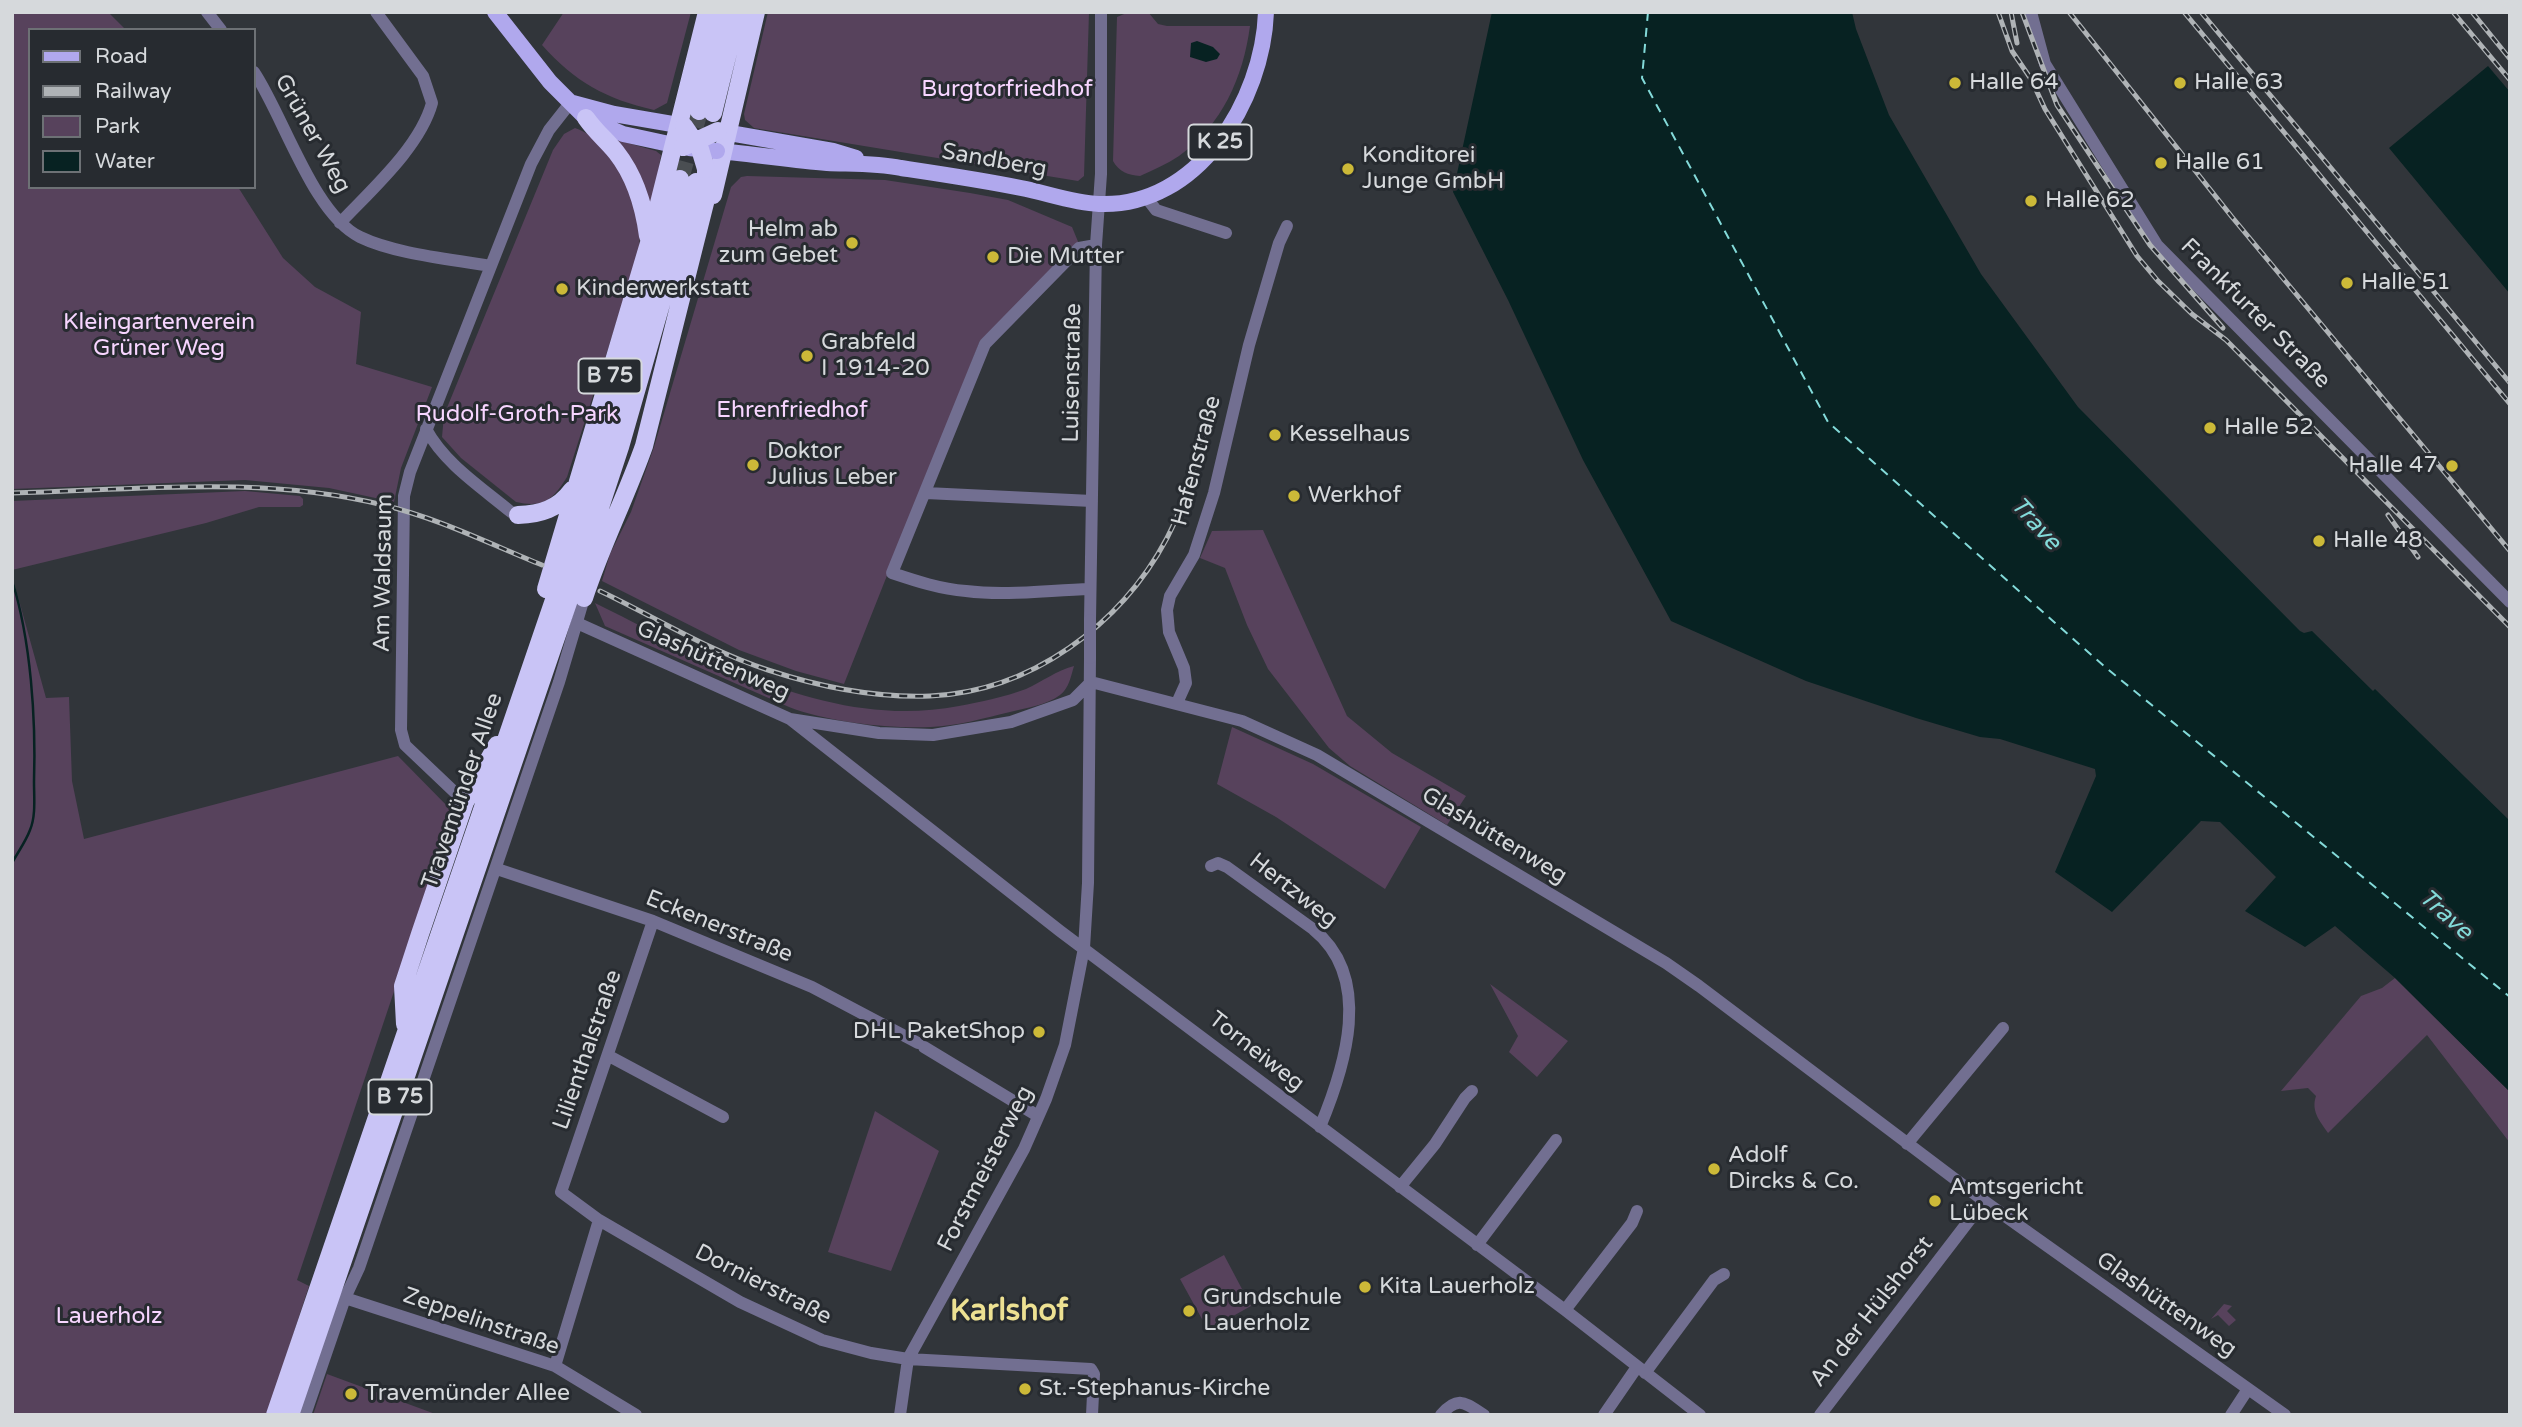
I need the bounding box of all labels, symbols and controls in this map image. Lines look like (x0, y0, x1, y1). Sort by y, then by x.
legend (28, 28, 256, 189)
text: Road (95, 44, 148, 69)
place label: Halle 64 (1969, 69, 2059, 97)
place label: Halle 63 (2194, 69, 2284, 97)
street label: Grüner Weg (268, 70, 356, 198)
marker: Halle 64 (1947, 75, 1963, 91)
marker: Halle 63 (2172, 75, 2188, 91)
park label: Burgtorfriedhof (921, 76, 1093, 104)
text: Railway (95, 79, 172, 104)
text: Park (95, 114, 140, 139)
road number: K 25 (1188, 124, 1252, 160)
street label: Sandberg (939, 138, 1049, 184)
place label: Konditorei Junge GmbH (1362, 142, 1504, 196)
text: Water (95, 149, 155, 174)
place label: Halle 61 (2175, 149, 2265, 177)
marker: Halle 61 (2153, 155, 2169, 171)
marker: Konditorei Junge GmbH (1340, 161, 1356, 177)
place label: Halle 62 (2045, 187, 2135, 215)
marker: Halle 62 (2023, 193, 2039, 209)
place label: Helm ab zum Gebet (719, 216, 838, 270)
street label: Frankfurter Straße (2174, 233, 2336, 395)
marker: Helm ab zum Gebet (844, 235, 860, 251)
place label: Die Mutter (1007, 243, 1124, 271)
marker: Die Mutter (985, 249, 1001, 265)
place label: Halle 51 (2361, 269, 2451, 297)
place label: Kinderwerkstatt (576, 275, 750, 303)
marker: Halle 51 (2339, 275, 2355, 291)
marker: Kinderwerkstatt (554, 281, 570, 297)
street label: Luisenstraße (1058, 303, 1088, 443)
park label: Kleingartenverein Grüner Weg (63, 309, 255, 363)
place label: Grabfeld I 1914-20 (821, 329, 930, 383)
marker: Grabfeld I 1914-20 (799, 348, 815, 364)
road number: B 75 (578, 358, 642, 394)
street label: Hafenstraße (1166, 393, 1228, 529)
park label: Ehrenfriedhof (716, 397, 868, 425)
park label: Rudolf-Groth-Park (415, 401, 619, 429)
place label: Halle 52 (2224, 414, 2314, 442)
marker: Halle 52 (2202, 420, 2218, 436)
place label: Kesselhaus (1289, 421, 1410, 449)
marker: Kesselhaus (1267, 427, 1283, 443)
place label: Doktor Julius Leber (767, 438, 897, 492)
place label: Halle 47 (2348, 452, 2438, 480)
marker: Doktor Julius Leber (745, 457, 761, 473)
marker: Halle 47 (2444, 458, 2460, 474)
place label: Werkhof (1308, 482, 1401, 510)
marker: Werkhof (1286, 488, 1302, 504)
water label: Trave (2004, 491, 2066, 557)
street label: Am Waldsaum (369, 493, 399, 653)
place label: Halle 48 (2333, 527, 2423, 555)
marker: Halle 48 (2311, 533, 2327, 549)
street label: Glashüttenweg (632, 615, 794, 707)
street label: Travemünder Allee (417, 690, 509, 892)
street label: Glashüttenweg (1416, 782, 1572, 890)
street label: Hertzweg (1243, 848, 1343, 934)
water label: Trave (2412, 884, 2478, 946)
street label: Eckenerstraße (641, 885, 797, 969)
street label: Lilienthalstraße (548, 967, 628, 1133)
street label: Torneiweg (1203, 1006, 1309, 1098)
place label: DHL PaketShop (853, 1018, 1025, 1046)
marker: DHL PaketShop (1031, 1024, 1047, 1040)
road number: B 75 (368, 1080, 432, 1114)
street label: Forstmeisterweg (932, 1081, 1040, 1257)
place label: Adolf Dircks & Co. (1728, 1142, 1859, 1196)
marker: Adolf Dircks & Co. (1706, 1161, 1722, 1177)
place label: Amtsgericht Lübeck (1949, 1174, 2084, 1228)
marker: Amtsgericht Lübeck (1927, 1193, 1943, 1209)
street label: An der Hülshorst (1805, 1231, 1939, 1393)
street label: Dornierstraße (690, 1239, 836, 1331)
street label: Glashüttenweg (2091, 1246, 2241, 1364)
place label: Kita Lauerholz (1379, 1273, 1535, 1301)
marker: Kita Lauerholz (1357, 1279, 1373, 1295)
street label: Zeppelinstraße (399, 1282, 563, 1362)
place label: Grundschule Lauerholz (1203, 1284, 1342, 1338)
district label: Karlshof (950, 1294, 1068, 1330)
park label: Lauerholz (55, 1303, 163, 1331)
marker: Grundschule Lauerholz (1181, 1303, 1197, 1319)
place label: St.-Stephanus-Kirche (1039, 1375, 1270, 1403)
place label: Travemünder Allee (365, 1380, 570, 1408)
marker: St.-Stephanus-Kirche (1017, 1381, 1033, 1397)
marker: Travemünder Allee (343, 1386, 359, 1402)

